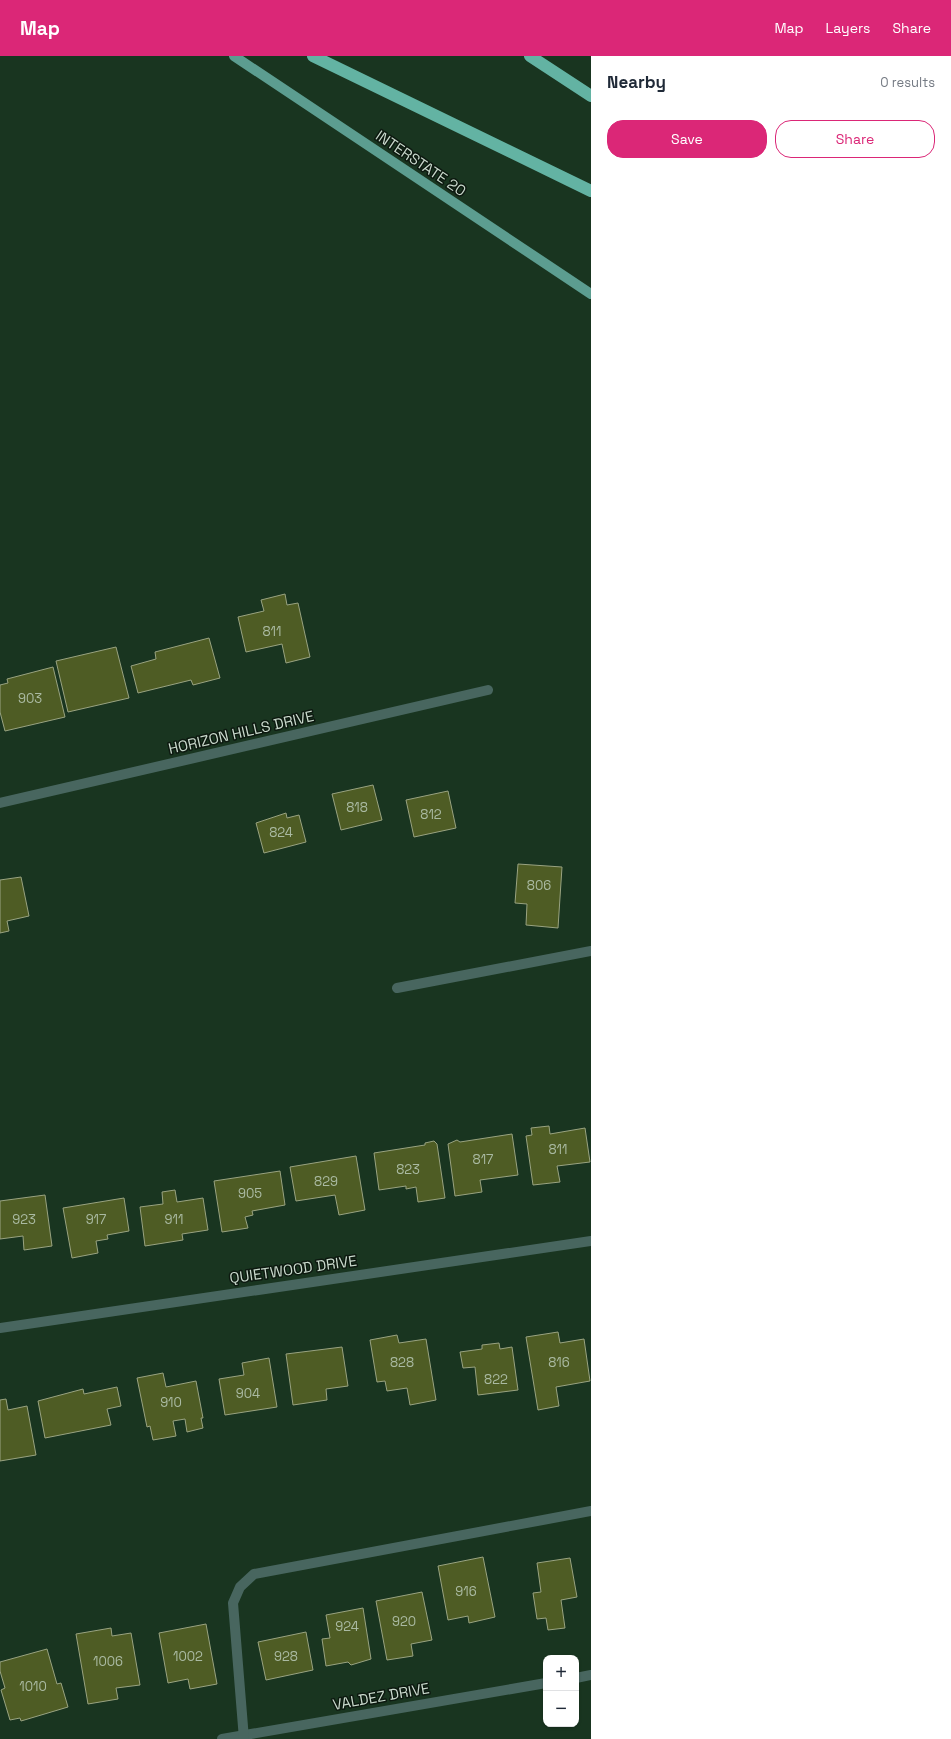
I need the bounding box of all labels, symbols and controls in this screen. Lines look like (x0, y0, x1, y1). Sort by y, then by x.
text: Map (20, 16, 60, 41)
text: Map (774, 19, 804, 37)
text: Layers (826, 19, 870, 37)
text: Share (892, 19, 931, 37)
text: Nearby (607, 71, 666, 93)
text: 0 results (880, 74, 935, 91)
button: Save (607, 120, 767, 158)
button: Share (775, 120, 935, 158)
street label: INTERSTATE 20 (372, 126, 470, 200)
house number: 811 (263, 623, 281, 640)
house number: 903 (18, 690, 42, 707)
street label: HORIZON HILLS DRIVE (166, 706, 316, 758)
house number: 818 (346, 799, 368, 816)
house number: 812 (420, 806, 442, 823)
house number: 824 (269, 824, 293, 841)
house number: 806 (527, 877, 551, 894)
house number: 811 (549, 1141, 567, 1158)
house number: 817 (473, 1151, 493, 1168)
house number: 823 (396, 1161, 420, 1178)
house number: 829 (314, 1173, 338, 1190)
house number: 905 (238, 1185, 262, 1202)
house number: 923 (12, 1211, 36, 1228)
house number: 917 (86, 1211, 106, 1228)
house number: 911 (165, 1211, 183, 1228)
street label: QUIETWOOD DRIVE (228, 1251, 358, 1287)
house number: 828 (390, 1354, 414, 1371)
house number: 816 (548, 1354, 570, 1371)
house number: 822 (484, 1371, 508, 1388)
house number: 904 (236, 1385, 260, 1402)
house number: 910 (160, 1394, 182, 1411)
house number: 916 (455, 1583, 477, 1600)
house number: 920 (392, 1613, 416, 1630)
house number: 924 (335, 1618, 359, 1635)
house number: 1002 (173, 1648, 203, 1665)
house number: 928 (274, 1648, 298, 1665)
house number: 1006 (93, 1653, 123, 1670)
map controls (543, 1655, 579, 1727)
button: + (543, 1655, 579, 1691)
house number: 1010 (19, 1678, 47, 1695)
street label: VALDEZ DRIVE (331, 1678, 431, 1714)
button: − (543, 1691, 579, 1727)

